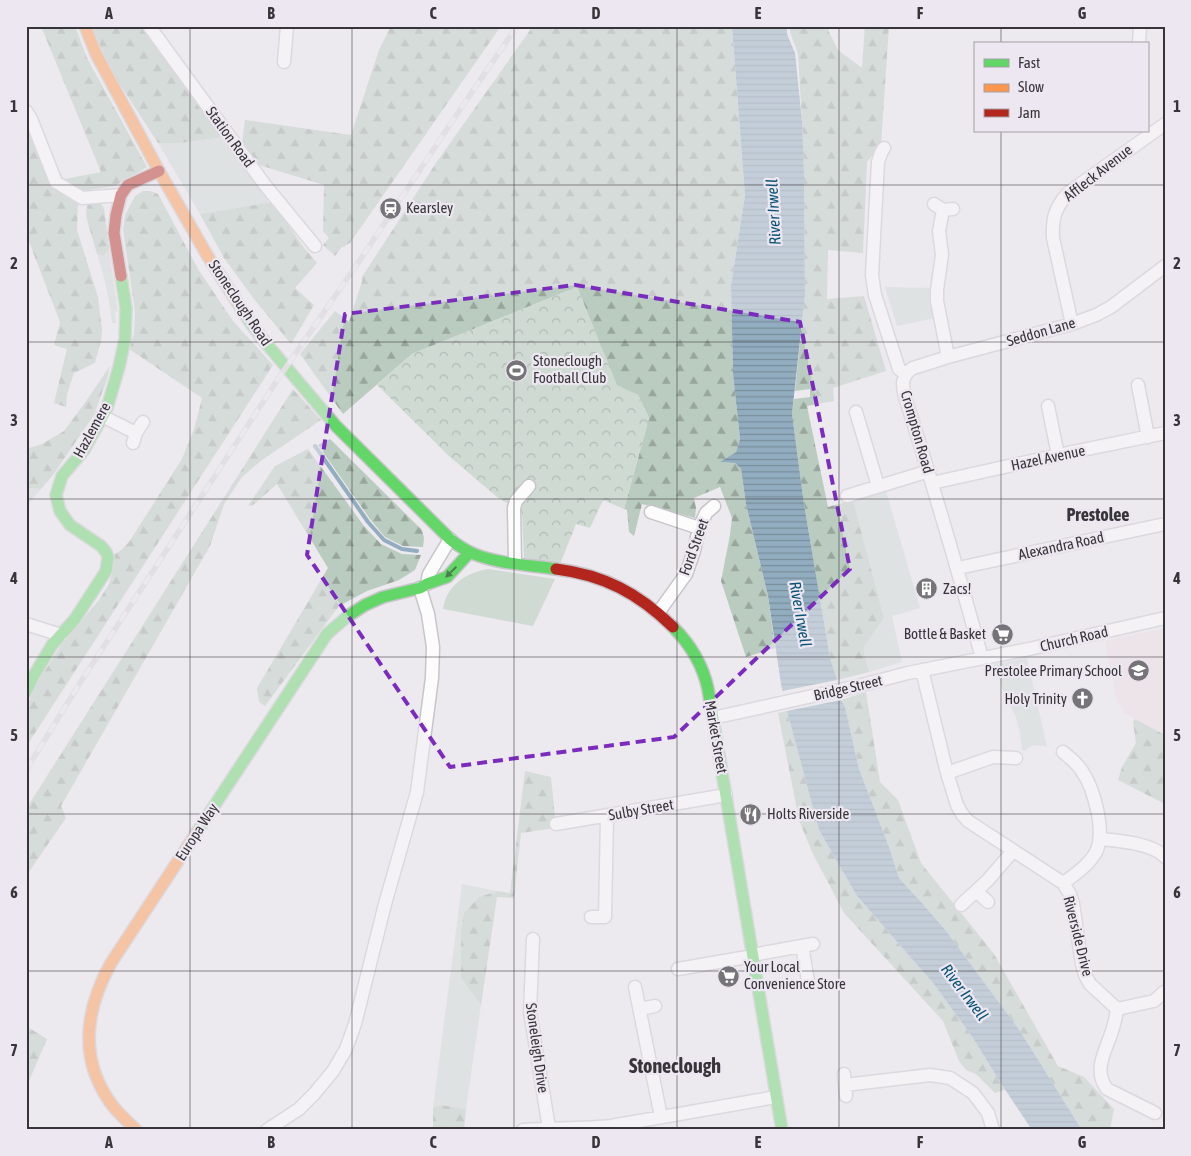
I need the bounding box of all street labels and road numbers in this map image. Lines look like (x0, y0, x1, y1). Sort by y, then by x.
street label: Station Road (203, 103, 258, 170)
street label: Affleck Avenue (1060, 141, 1135, 204)
street label: Stoneclough Road (206, 257, 275, 349)
street label: Seddon Lane (1005, 314, 1077, 349)
street label: Crompton Road (898, 389, 937, 475)
street label: Hazlemere (69, 399, 114, 460)
street label: Hazel Avenue (1009, 441, 1087, 474)
street label: Ford Street (675, 516, 712, 578)
street label: Alexandra Road (1017, 528, 1105, 563)
street label: Church Road (1038, 622, 1110, 655)
street label: Bridge Street (812, 671, 884, 704)
street label: Market Street (702, 699, 731, 775)
street label: Sulby Street (607, 795, 675, 824)
street label: Europa Way (172, 800, 221, 864)
street label: Riverside Drive (1060, 894, 1097, 978)
street label: Stoneleigh Drive (523, 1002, 552, 1094)

